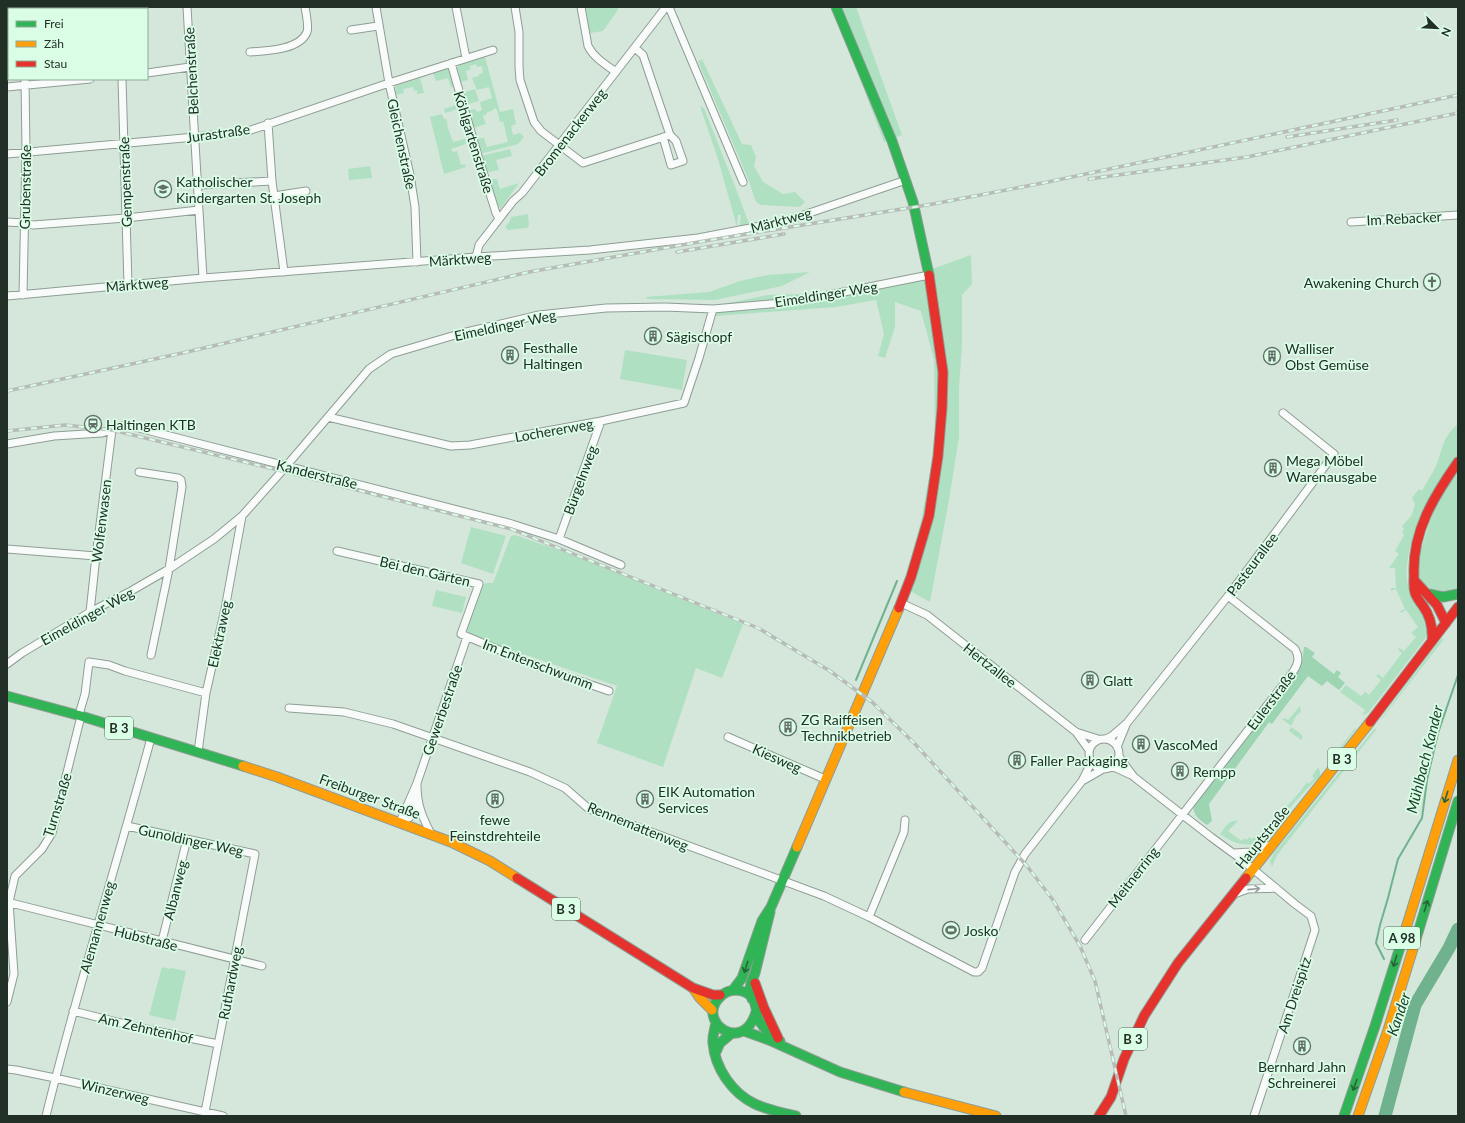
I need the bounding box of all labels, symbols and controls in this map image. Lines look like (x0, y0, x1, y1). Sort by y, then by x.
legend (8, 8, 148, 80)
north arrow (1417, 8, 1457, 48)
text: Frei (44, 16, 64, 31)
text: N (1439, 26, 1454, 39)
street label: Belchenstraße (180, 27, 202, 115)
text: Zäh (44, 36, 64, 51)
text: Stau (44, 56, 67, 71)
street label: Bromenackerweg (530, 85, 610, 179)
street label: Köhlgartenstraße (450, 89, 498, 195)
street label: Gleichenstraße (384, 97, 420, 191)
street label: Jurastraße (185, 120, 251, 146)
street label: Gempenstraße (115, 136, 135, 228)
street label: Grubenstraße (16, 145, 34, 229)
place label: Katholischer Kindergarten St. Joseph (176, 173, 321, 206)
school or university icon: Katholischer Kindergarten St. Joseph (153, 179, 173, 199)
street label: Märktweg (749, 204, 813, 236)
street label: Im Rebacker (1366, 208, 1442, 228)
street label: Märktweg (428, 248, 492, 270)
church icon: Awakening Church (1422, 272, 1442, 292)
street label: Märktweg (105, 273, 169, 295)
place label: Awakening Church (1304, 274, 1419, 291)
street label: Eimeldinger Weg (773, 277, 879, 311)
street label: Eimeldinger Weg (452, 306, 558, 344)
building icon: Sägischopf (643, 326, 663, 346)
place label: Sägischopf (666, 328, 732, 345)
place label: Festhalle Haltingen (523, 339, 583, 372)
place label: Walliser Obst Gemüse (1285, 340, 1369, 373)
building icon: Festhalle Haltingen (500, 345, 520, 365)
building icon: Walliser Obst Gemüse (1262, 346, 1282, 366)
station icon: Haltingen KTB (83, 414, 103, 434)
street label: Lochererweg (513, 415, 595, 445)
place label: Haltingen KTB (106, 416, 196, 433)
street label: Bürgelnweg (560, 443, 600, 517)
place label: Mega Möbel Warenausgabe (1286, 452, 1377, 485)
street label: Kanderstraße (275, 456, 359, 492)
building icon: Mega Möbel Warenausgabe (1263, 458, 1283, 478)
street label: Wolfenwasen (87, 478, 115, 564)
street label: Pasteurallee (1223, 529, 1281, 599)
street label: Bei den Gärten (378, 552, 472, 590)
street label: Eimeldinger Weg (37, 583, 137, 649)
street label: Elektraweg (204, 599, 234, 669)
street label: Im Entenschwumm (480, 635, 596, 693)
street label: Hertzallee (960, 639, 1020, 691)
street label: Gewerbestraße (419, 662, 465, 758)
street label: Eulerstraße (1243, 667, 1299, 733)
building icon: Glatt (1080, 670, 1100, 690)
place label: Glatt (1103, 672, 1133, 689)
water label: Mühlbach Kander (1402, 702, 1446, 815)
place label: ZG Raiffeisen Technikbetrieb (801, 711, 892, 744)
road number: B 3 (105, 717, 133, 739)
building icon: ZG Raiffeisen Technikbetrieb (778, 717, 798, 737)
building icon: VascoMed (1131, 734, 1151, 754)
place label: VascoMed (1154, 736, 1218, 753)
street label: Kiesweg (750, 740, 804, 776)
road number: B 3 (1328, 748, 1356, 770)
building icon: Faller Packaging (1007, 750, 1027, 770)
place label: Faller Packaging (1030, 752, 1128, 769)
building icon: Rempp (1170, 761, 1190, 781)
place label: Rempp (1193, 763, 1236, 780)
street label: Freiburger Straße (317, 770, 423, 822)
street label: Turnstraße (39, 771, 75, 839)
place label: EIK Automation Services (658, 783, 755, 816)
building icon: fewe Feinstdrehteile (485, 789, 505, 809)
building icon: EIK Automation Services (635, 789, 655, 809)
one-way arrow (1442, 790, 1449, 803)
street label: Rennemattenweg (585, 798, 691, 854)
street label: Hauptstraße (1231, 802, 1293, 872)
place label: fewe Feinstdrehteile (449, 811, 541, 844)
street label: Gunoldinger Weg (137, 821, 245, 859)
street label: Meitnerring (1104, 843, 1162, 911)
street label: Albanweg (159, 858, 191, 922)
street label: Alemannenweg (76, 879, 118, 975)
one-way arrow (1247, 885, 1260, 892)
road number: B 3 (552, 898, 580, 920)
one-way arrow (1423, 899, 1430, 912)
sports icon: Josko (941, 920, 961, 940)
street label: Hubstraße (113, 922, 179, 954)
place label: Josko (964, 922, 998, 939)
road number: A 98 (1384, 927, 1420, 949)
street label: Ruthardweg (215, 945, 245, 1021)
one-way arrow (1391, 954, 1398, 967)
street label: Am Dreispitz (1274, 955, 1314, 1035)
one-way arrow (742, 960, 749, 973)
water label: Kander (1382, 989, 1414, 1038)
street label: Am Zehntenhof (97, 1009, 195, 1047)
road number: B 3 (1119, 1028, 1147, 1050)
building icon: Bernhard Jahn Schreinerei (1292, 1036, 1312, 1056)
place label: Bernhard Jahn Schreinerei (1258, 1058, 1346, 1091)
street label: Winzerweg (79, 1075, 151, 1107)
one-way arrow (1350, 1078, 1358, 1090)

